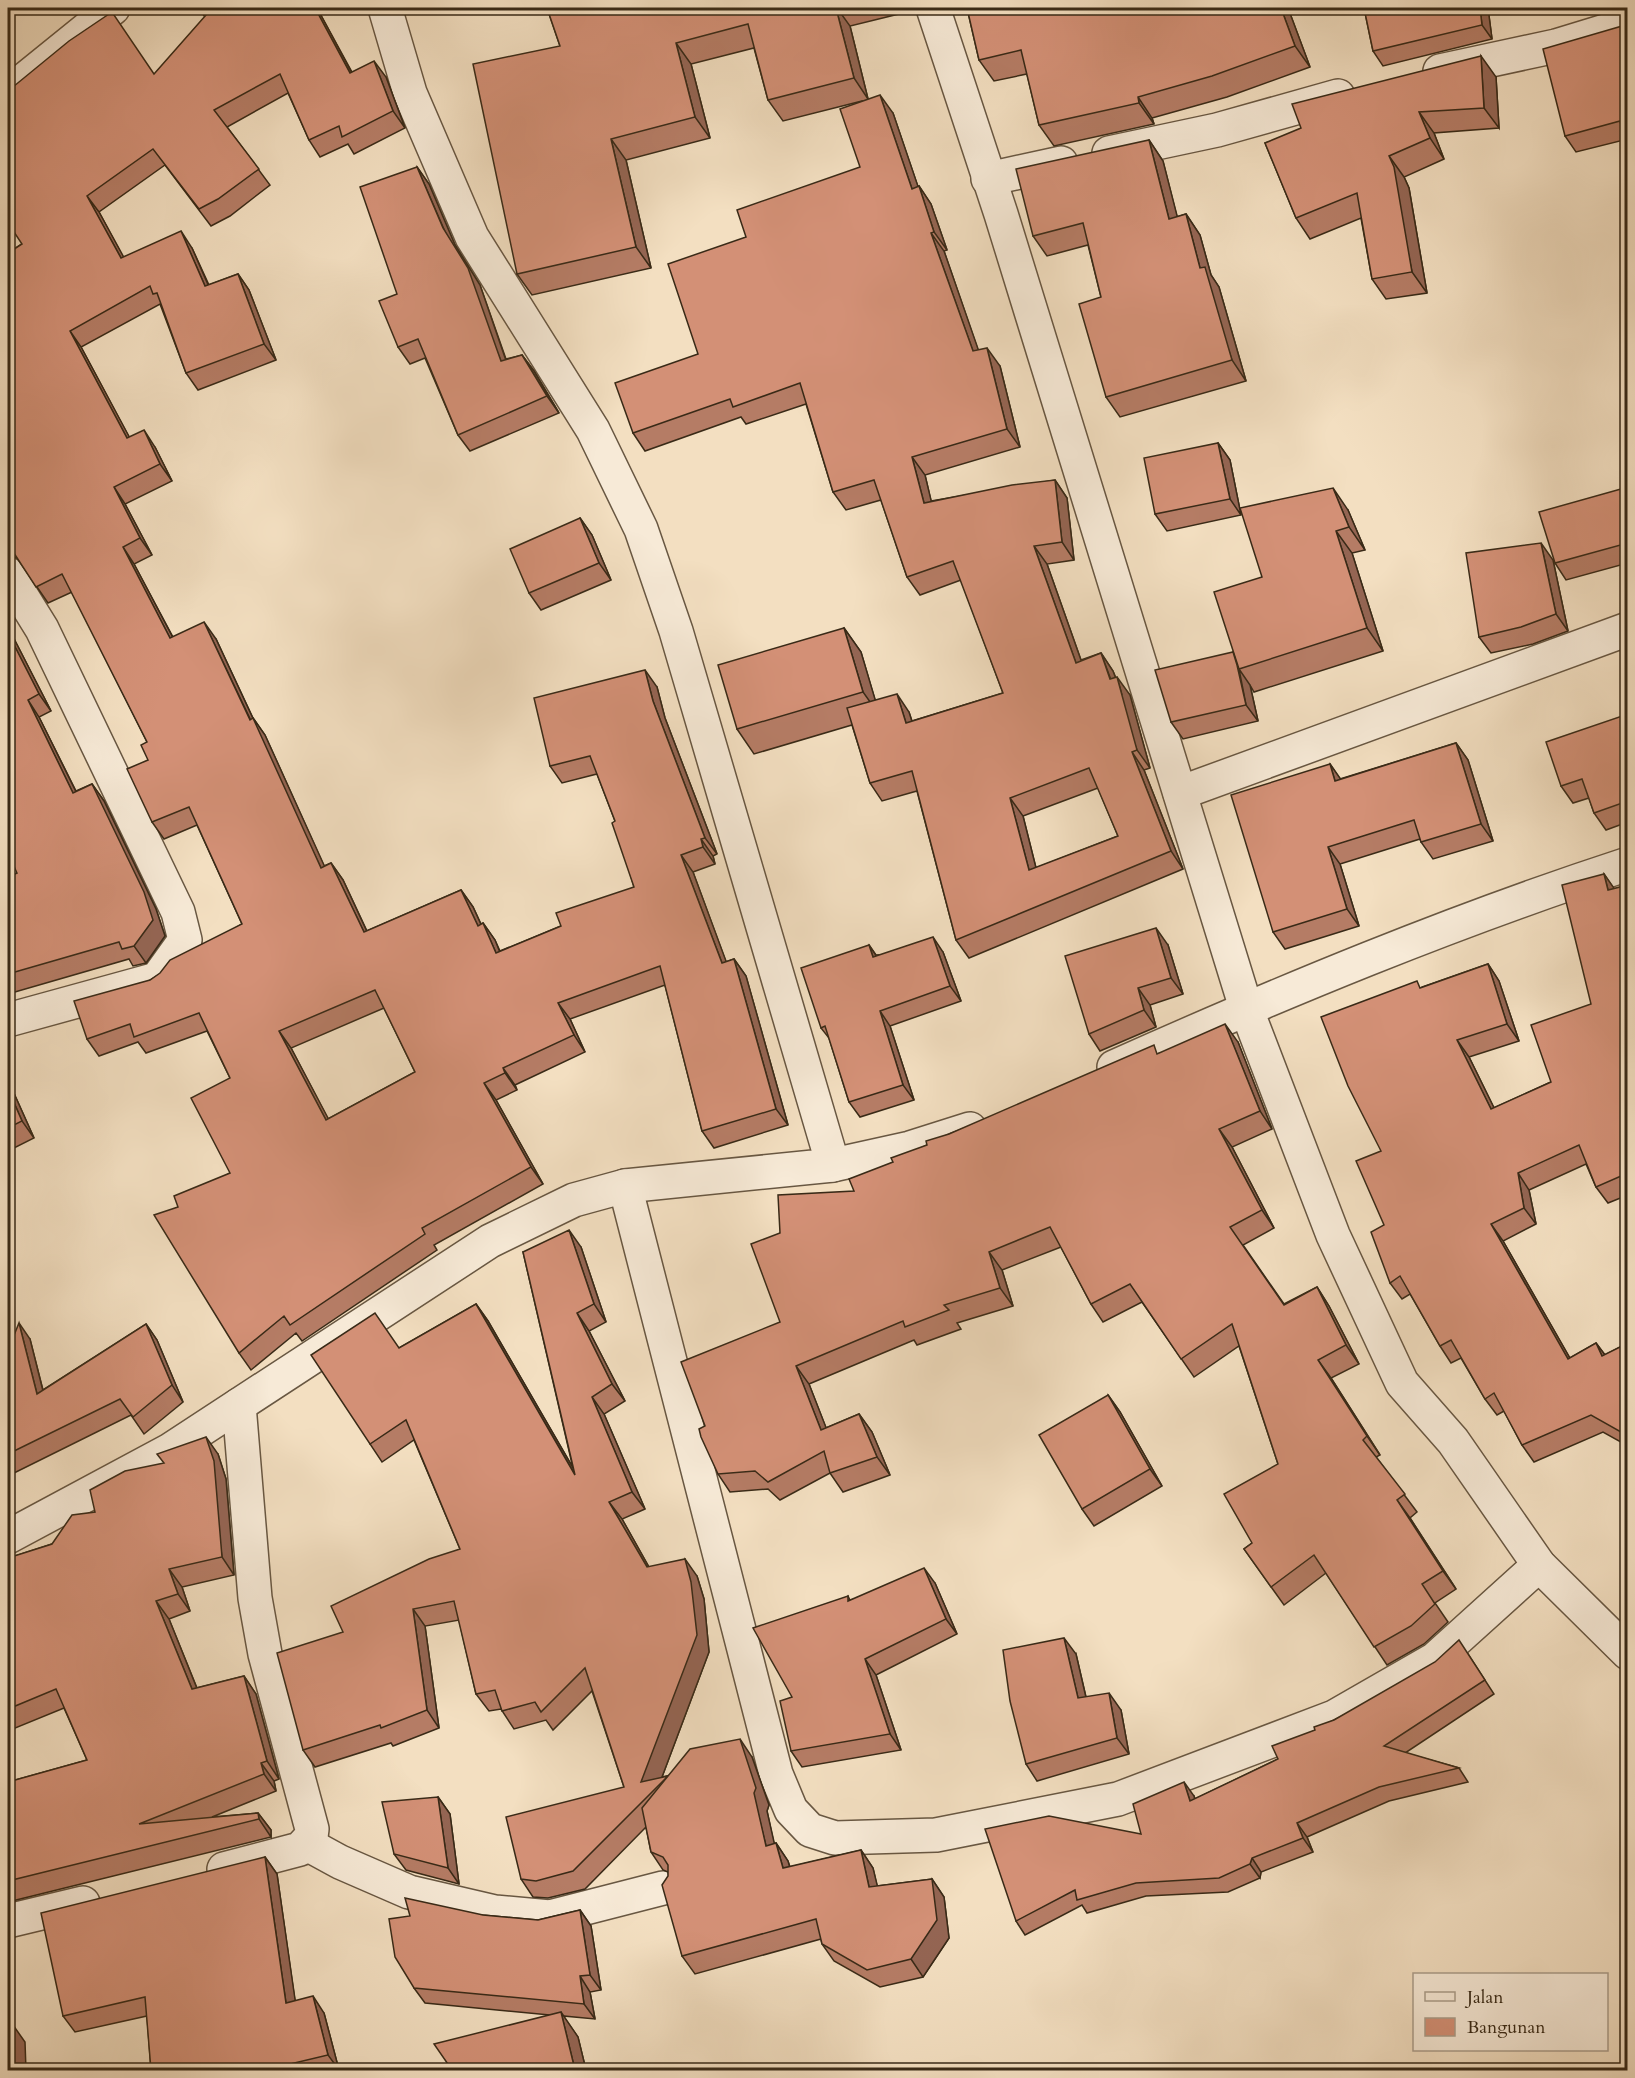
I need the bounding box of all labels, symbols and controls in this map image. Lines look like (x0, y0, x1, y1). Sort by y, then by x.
legend (1413, 1973, 1608, 2051)
text: Jalan (1464, 1985, 1504, 2010)
text: Bangunan (1467, 2015, 1546, 2040)

